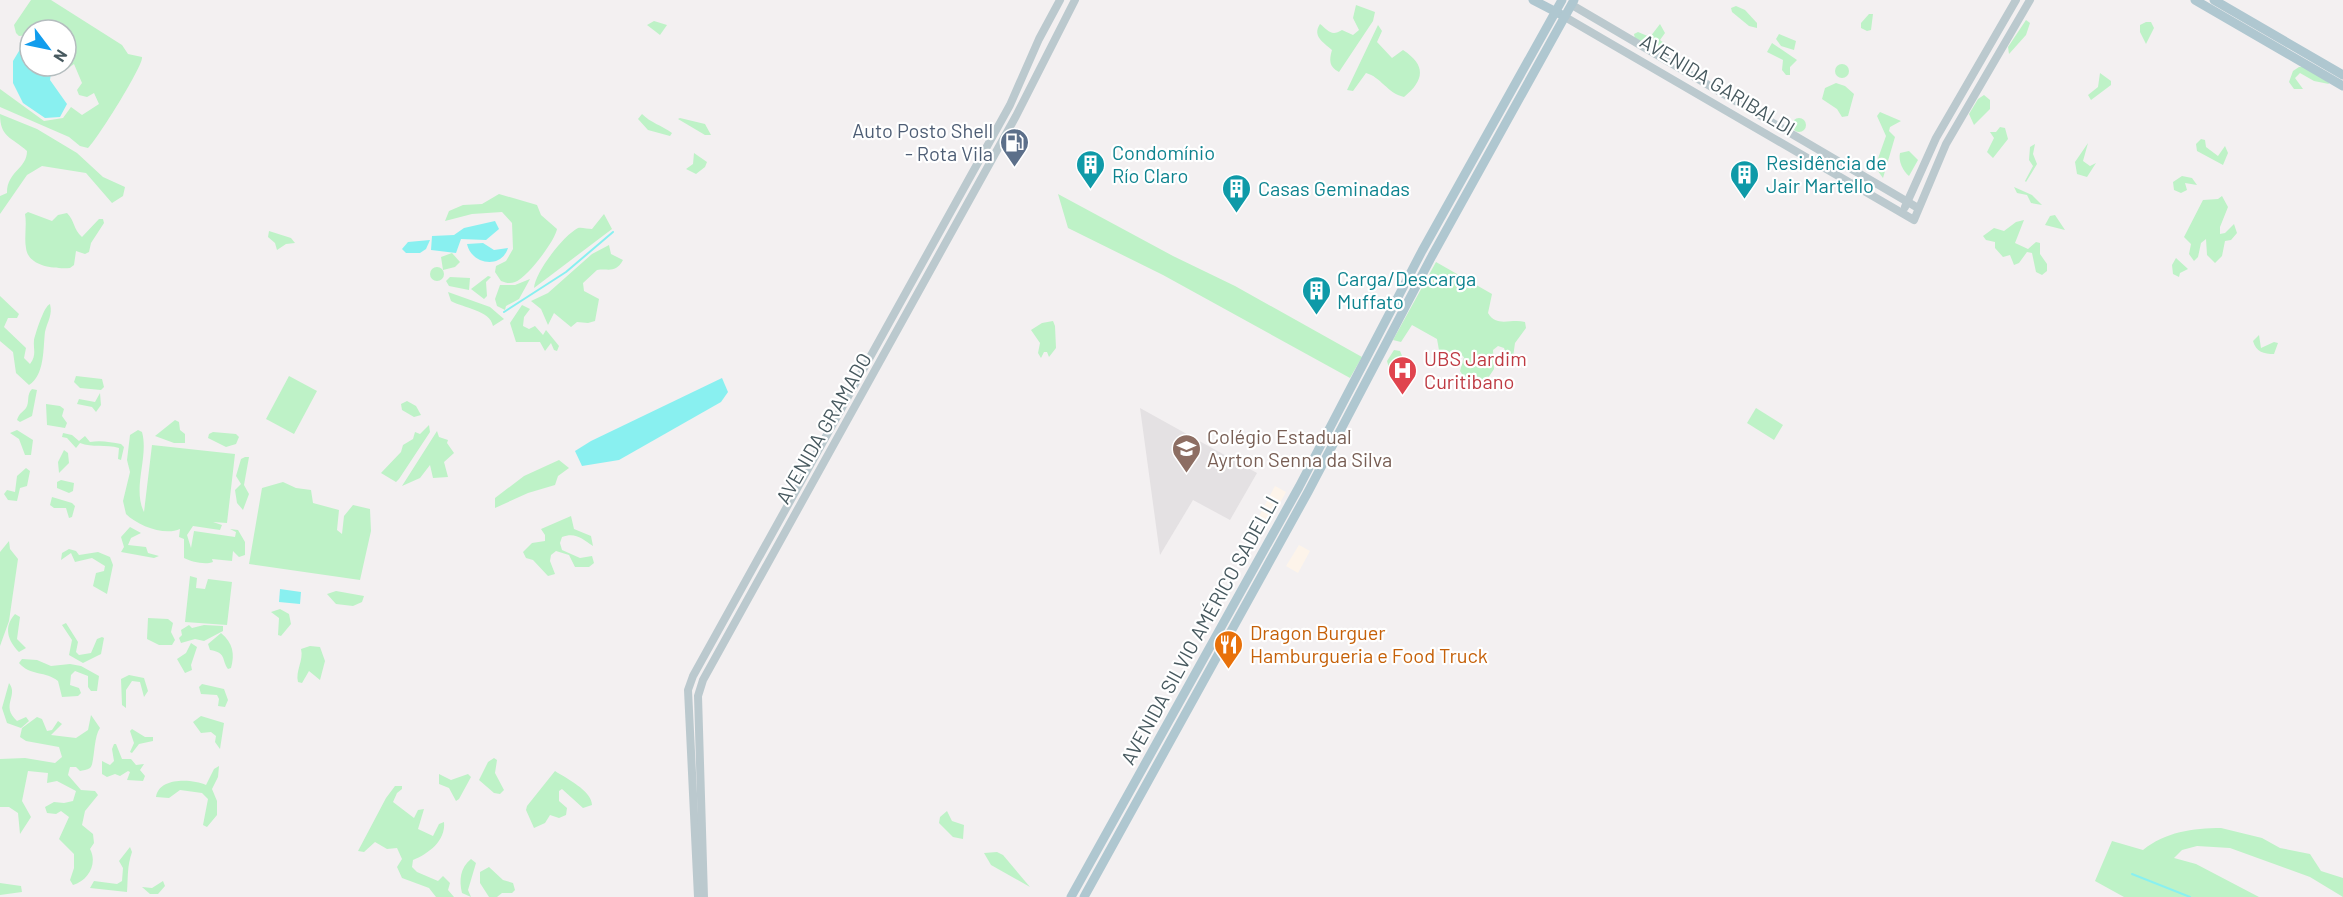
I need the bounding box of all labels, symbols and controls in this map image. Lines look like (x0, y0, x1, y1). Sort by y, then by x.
north arrow (18, 18, 78, 78)
street label: AVENIDA GARIBALDI (1636, 28, 1800, 140)
text: N (50, 47, 72, 66)
place label: Auto Posto Shell - Rota Vila (852, 118, 993, 165)
fuel station icon: Auto Posto Shell - Rota Vila (998, 126, 1030, 168)
place label: Condomínio Río Claro (1112, 140, 1215, 187)
building icon: Condomínio Río Claro (1075, 148, 1107, 190)
place label: Residência de Jair Martello (1766, 150, 1887, 197)
building icon: Residência de Jair Martello (1729, 158, 1761, 200)
building icon: Casas Geminadas (1221, 172, 1253, 214)
place label: Casas Geminadas (1258, 176, 1410, 200)
place label: Carga/Descarga Muffato (1337, 266, 1476, 313)
building icon: Carga/Descarga Muffato (1300, 274, 1332, 316)
place label: UBS Jardim Curitibano (1424, 346, 1527, 393)
street label: AVENIDA GRAMADO (770, 348, 876, 508)
hospital icon: UBS Jardim Curitibano (1387, 354, 1419, 396)
place label: Colégio Estadual Ayrton Senna da Silva (1207, 424, 1392, 471)
school or university icon: Colégio Estadual Ayrton Senna da Silva (1170, 432, 1202, 474)
street label: AVENIDA SILVIO AMÉRICO SADELLI (1115, 492, 1283, 768)
place label: Dragon Burguer Hamburgueria e Food Truck (1250, 620, 1488, 667)
restaurant icon: Dragon Burguer Hamburgueria e Food Truck (1213, 628, 1245, 670)

